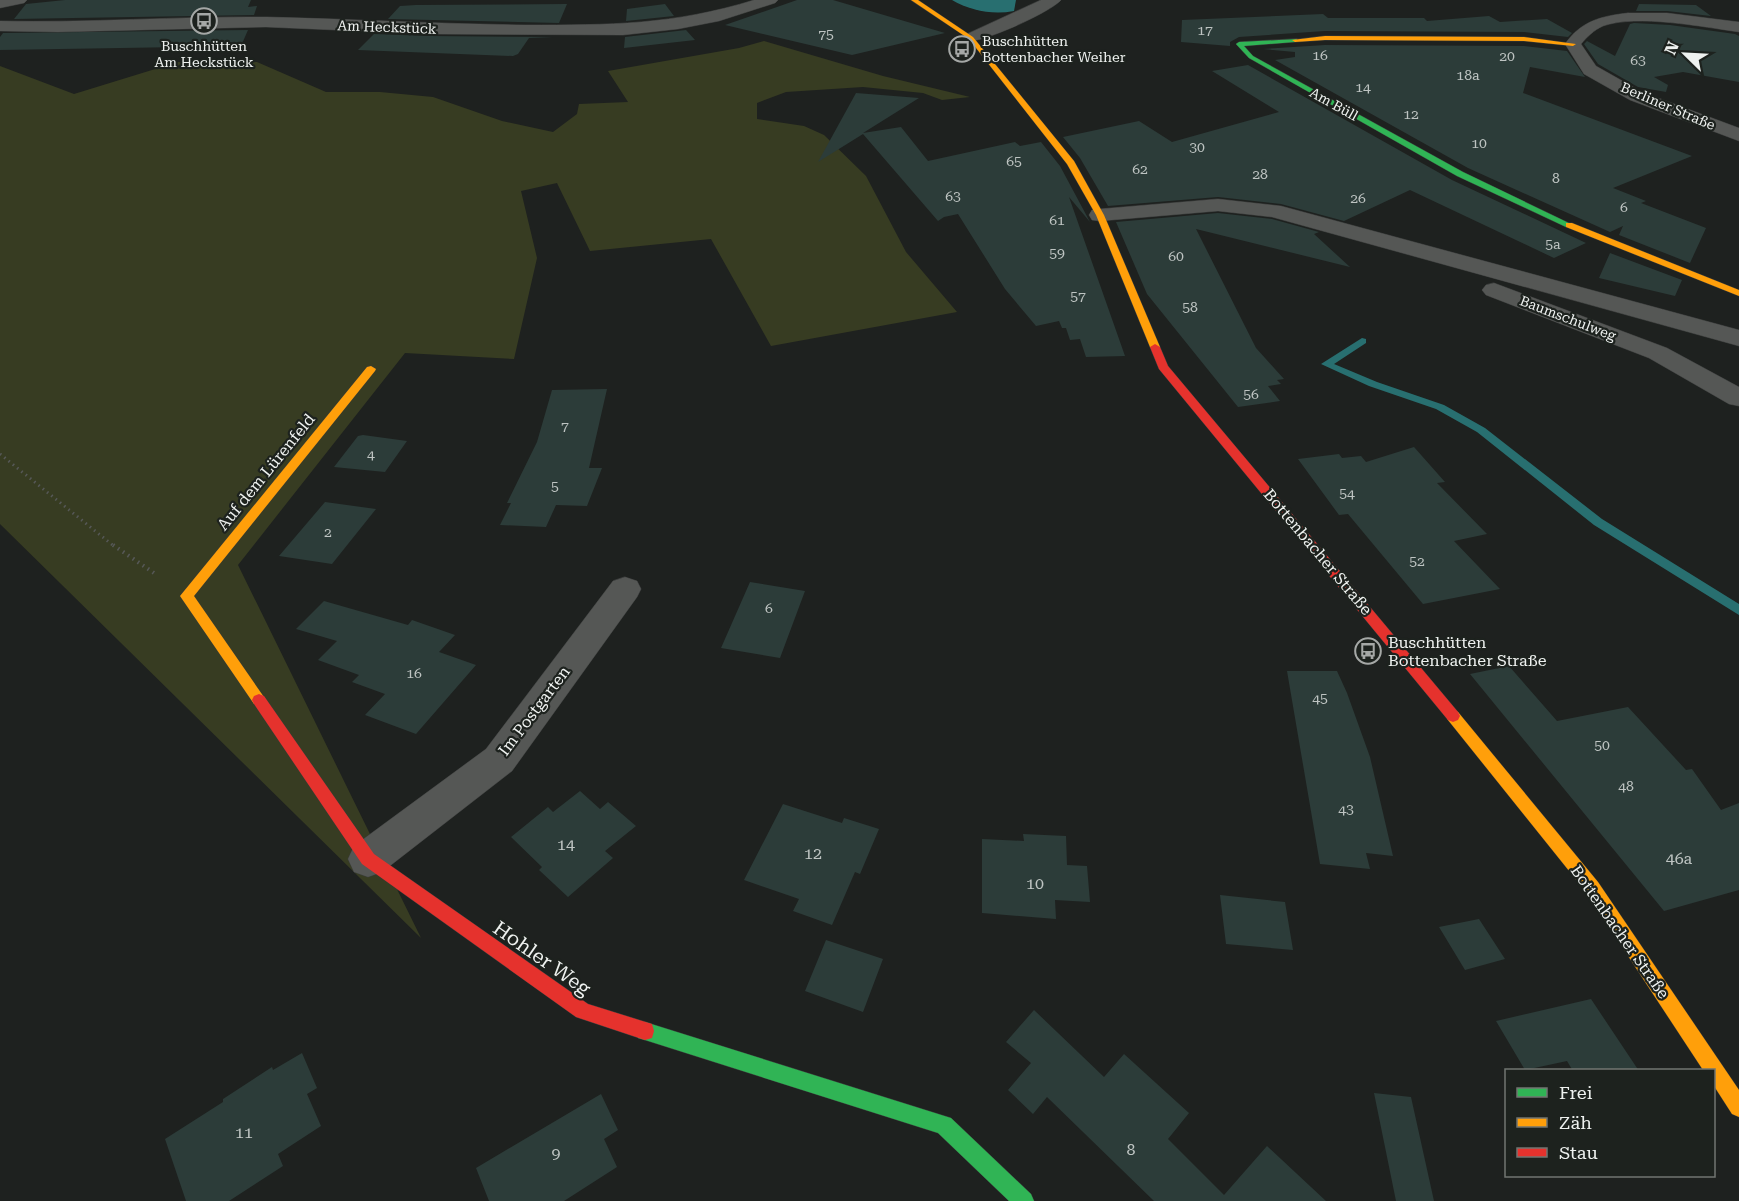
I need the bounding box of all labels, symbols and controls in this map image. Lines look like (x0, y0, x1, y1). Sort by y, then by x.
bus stop icon: Buschhütten Am Heckstück (189, 6, 219, 36)
street label: Am Heckstück (337, 17, 437, 37)
house number: 17 (1197, 22, 1213, 38)
north arrow (1655, 24, 1715, 84)
house number: 75 (818, 26, 834, 42)
place label: Buschhütten Bottenbacher Weiher (982, 33, 1126, 65)
bus stop icon: Buschhütten Bottenbacher Weiher (947, 34, 977, 64)
place label: Buschhütten Am Heckstück (154, 38, 254, 70)
text: N (1661, 39, 1683, 58)
house number: 16 (1312, 47, 1328, 63)
house number: 20 (1499, 48, 1515, 64)
house number: 63 (1630, 52, 1646, 68)
house number: 18a (1456, 67, 1480, 83)
house number: 14 (1355, 79, 1371, 95)
street label: Berliner Straße (1618, 79, 1718, 133)
street label: Am Büll (1307, 84, 1362, 124)
house number: 12 (1403, 106, 1419, 122)
house number: 10 (1471, 135, 1487, 151)
house number: 30 (1189, 139, 1205, 155)
house number: 65 (1006, 153, 1022, 169)
house number: 62 (1132, 161, 1148, 177)
house number: 28 (1252, 166, 1268, 182)
house number: 8 (1552, 170, 1560, 186)
house number: 63 (945, 188, 961, 204)
house number: 26 (1350, 190, 1366, 206)
house number: 6 (1620, 199, 1628, 215)
house number: 61 (1049, 212, 1065, 228)
house number: 5a (1545, 236, 1561, 252)
house number: 59 (1049, 245, 1065, 261)
house number: 60 (1168, 248, 1184, 264)
house number: 57 (1070, 288, 1086, 304)
street label: Baumschulweg (1518, 292, 1618, 344)
house number: 58 (1182, 299, 1198, 315)
house number: 56 (1243, 386, 1259, 402)
street label: Auf dem Lürenfeld (213, 410, 319, 534)
house number: 7 (561, 418, 569, 434)
house number: 4 (367, 446, 375, 462)
house number: 5 (551, 478, 559, 494)
street label: Bottenbacher Straße (1260, 485, 1376, 619)
house number: 54 (1339, 485, 1355, 501)
house number: 2 (324, 524, 332, 540)
house number: 52 (1409, 553, 1425, 569)
house number: 6 (765, 600, 773, 616)
place label: Buschhütten Bottenbacher Straße (1388, 633, 1547, 670)
bus stop icon: Buschhütten Bottenbacher Straße (1353, 636, 1383, 666)
street label: Im Postgarten (494, 662, 574, 760)
house number: 16 (406, 665, 422, 681)
house number: 45 (1312, 690, 1328, 706)
house number: 50 (1594, 737, 1610, 753)
house number: 48 (1618, 778, 1634, 794)
house number: 43 (1338, 801, 1354, 817)
house number: 14 (557, 835, 575, 854)
house number: 12 (804, 844, 822, 863)
house number: 46a (1666, 849, 1693, 868)
street label: Bottenbacher Straße (1567, 862, 1673, 1003)
house number: 10 (1026, 874, 1044, 893)
street label: Hohler Weg (489, 916, 596, 1001)
legend (1505, 1069, 1715, 1177)
text: Frei (1559, 1082, 1593, 1103)
text: Zäh (1559, 1112, 1592, 1133)
house number: 11 (235, 1123, 253, 1142)
house number: 8 (1127, 1140, 1136, 1159)
text: Stau (1559, 1142, 1598, 1163)
house number: 9 (552, 1144, 561, 1163)

